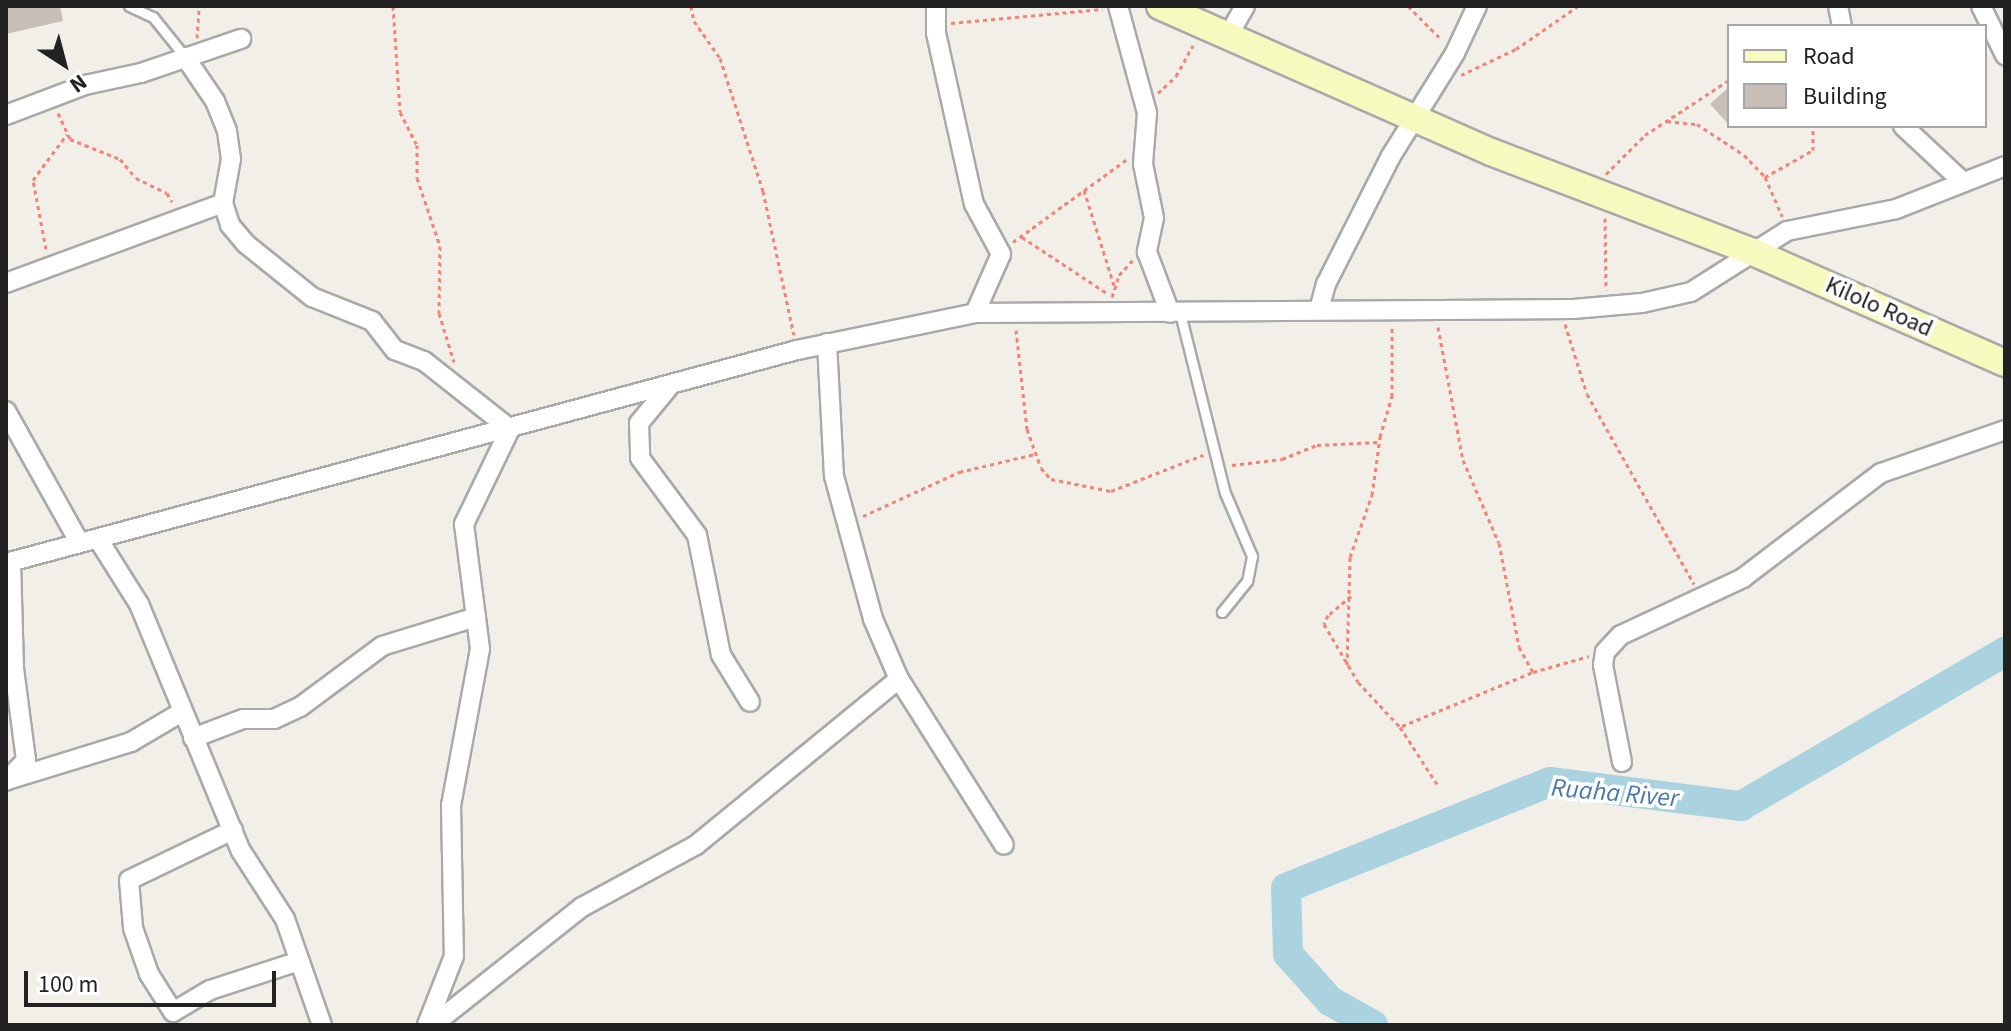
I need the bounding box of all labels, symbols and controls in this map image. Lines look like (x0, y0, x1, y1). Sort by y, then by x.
north arrow (24, 24, 104, 104)
legend (1727, 24, 1987, 128)
text: Road (1803, 39, 1855, 74)
text: N (63, 66, 93, 101)
text: Building (1803, 79, 1887, 114)
street label: Kilolo Road (1821, 271, 1937, 343)
water label: Ruaha River (1550, 772, 1680, 814)
scale bar (28, 955, 280, 1005)
text: 100 m (38, 967, 98, 1002)

